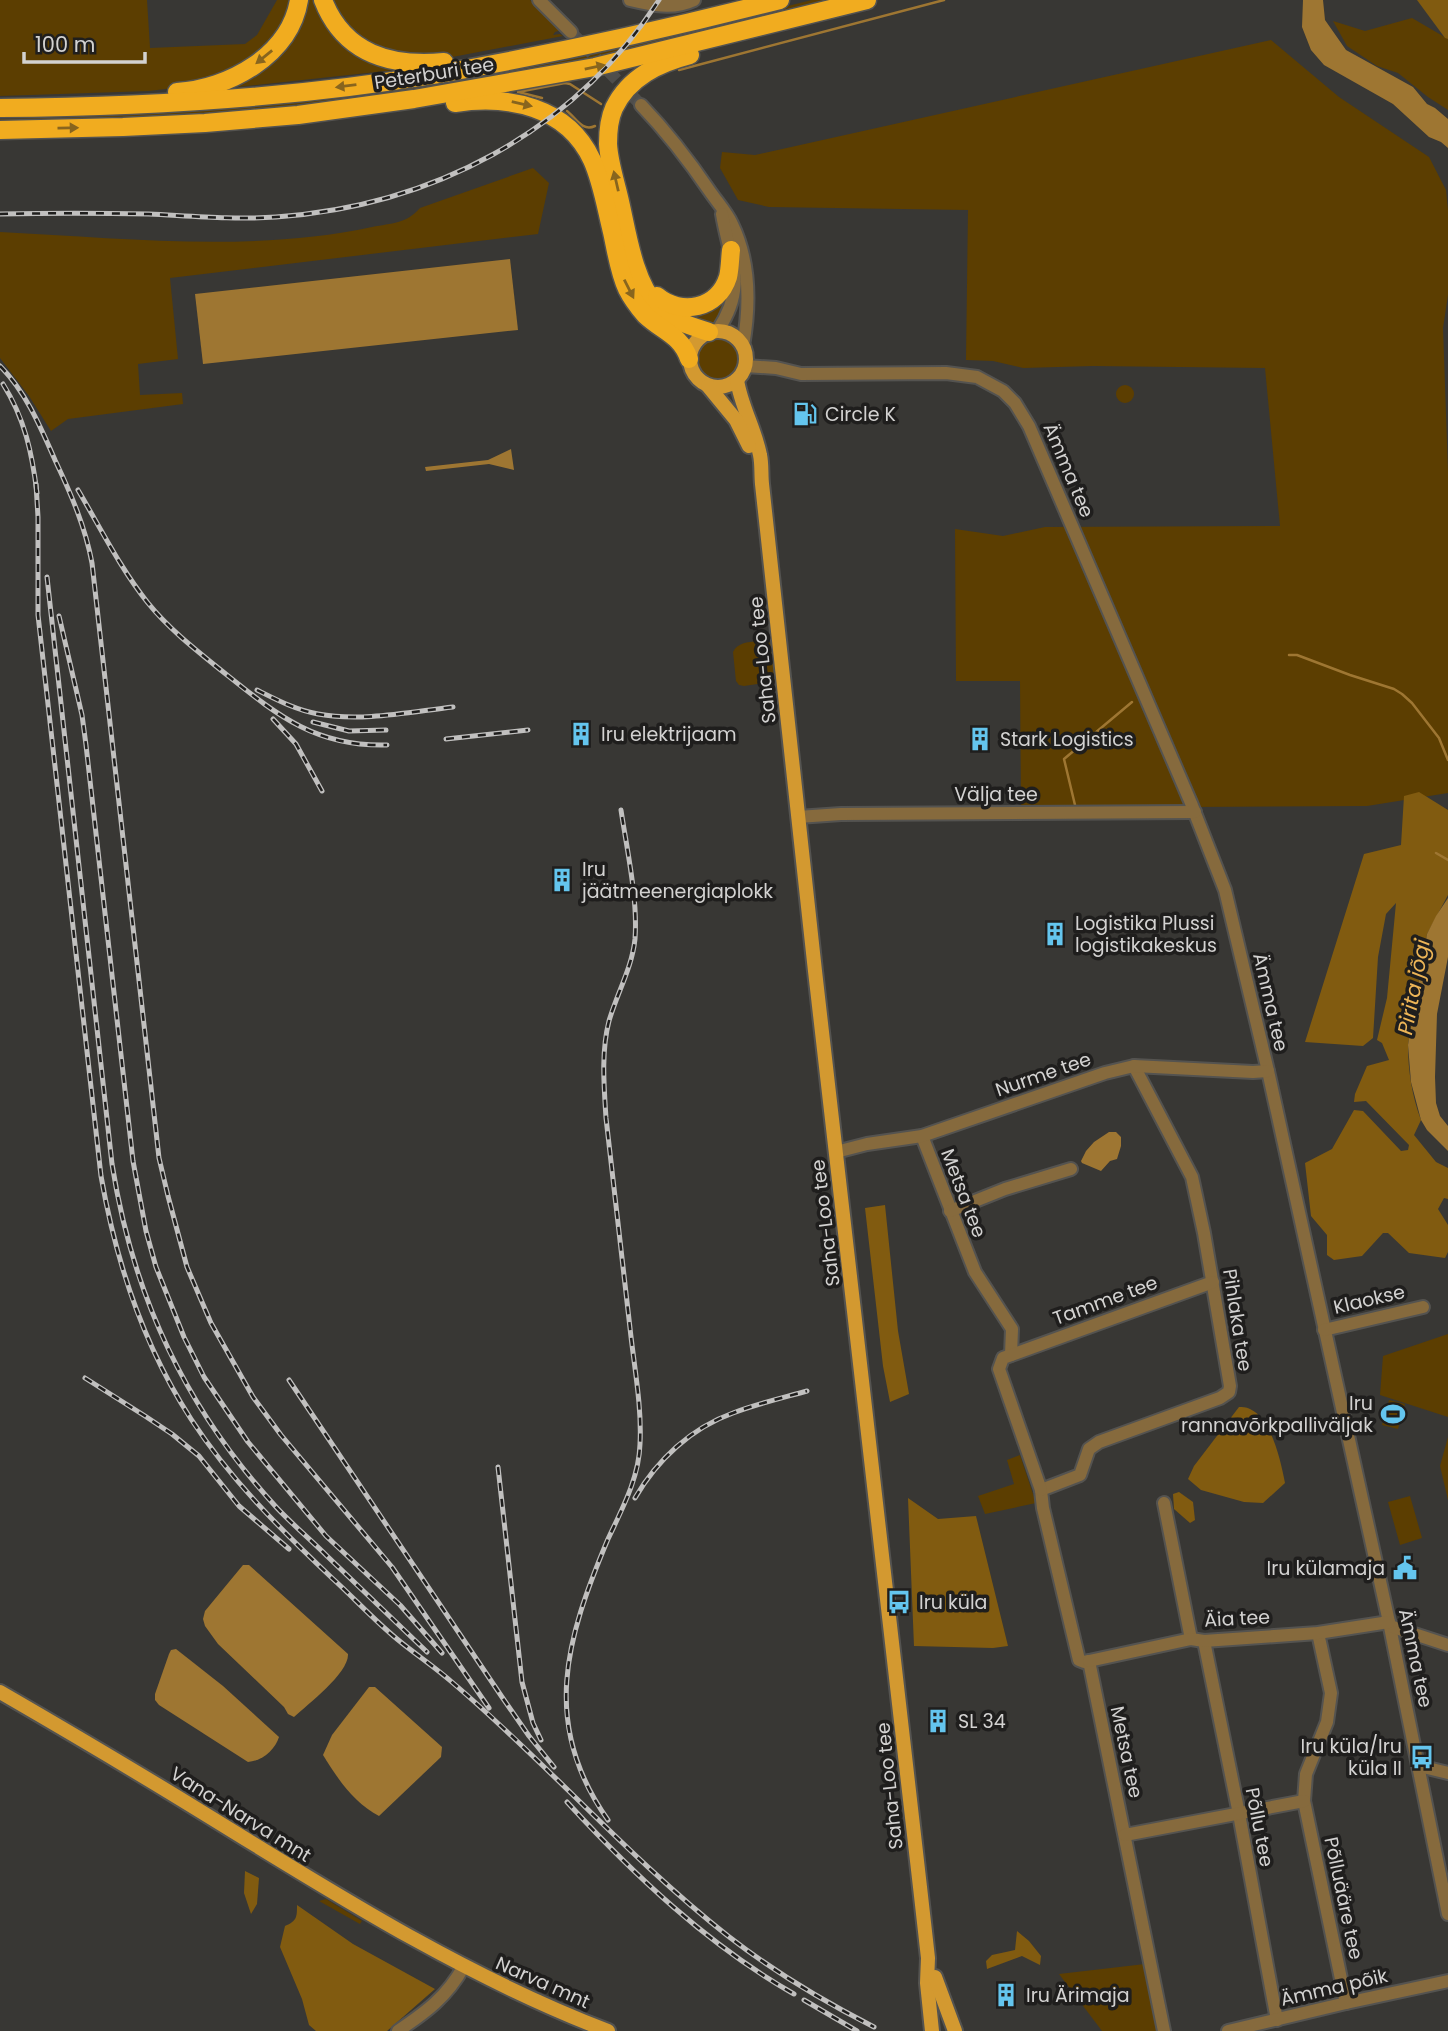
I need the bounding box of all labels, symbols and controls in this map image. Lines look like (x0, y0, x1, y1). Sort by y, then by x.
scale bar (24, 21, 145, 65)
text: 100 m (35, 30, 95, 59)
one-way arrow (256, 49, 274, 64)
street label: Peterburi tee (372, 51, 496, 96)
one-way arrow (584, 61, 606, 72)
one-way arrow (335, 81, 357, 92)
one-way arrow (511, 99, 533, 110)
one-way arrow (57, 122, 79, 134)
one-way arrow (610, 170, 621, 192)
one-way arrow (623, 279, 635, 299)
fuel station icon: Circle K (791, 400, 819, 428)
place label: Circle K (825, 401, 896, 428)
street label: Ämma tee (1037, 419, 1101, 522)
street label: Saha-Loo tee (742, 595, 783, 725)
building icon: Iru elektrijaam (567, 720, 595, 748)
place label: Iru elektrijaam (601, 721, 737, 748)
building icon: Stark Logistics (966, 725, 994, 753)
place label: Stark Logistics (1000, 726, 1134, 753)
street label: Välja tee (954, 781, 1038, 808)
place label: Iru jäätmeenergiaplokk (581, 856, 773, 905)
building icon: Iru jäätmeenergiaplokk (548, 866, 576, 894)
place label: Logistika Plussi logistikakeskus (1075, 910, 1217, 959)
building icon: Logistika Plussi logistikakeskus (1041, 920, 1069, 948)
water label: Pirita jõgi (1390, 936, 1437, 1037)
street label: Ämma tee (1246, 950, 1295, 1054)
street label: Nurme tee (992, 1046, 1095, 1103)
street label: Metsa tee (934, 1145, 993, 1242)
street label: Saha-Loo tee (804, 1158, 847, 1288)
street label: Pihlaka tee (1216, 1267, 1259, 1373)
street label: Tamme tee (1049, 1269, 1161, 1332)
street label: Klaokse (1331, 1278, 1407, 1321)
place label: Iru rannavõrkpalliväljak (1181, 1390, 1373, 1439)
sports icon: Iru rannavõrkpalliväljak (1379, 1400, 1407, 1428)
public building icon: Iru külamaja (1391, 1554, 1419, 1582)
place label: Iru külamaja (1267, 1555, 1385, 1582)
bus stop icon: Iru küla (885, 1588, 913, 1616)
place label: Iru küla (919, 1589, 987, 1616)
street label: Äia tee (1203, 1603, 1271, 1634)
street label: Ämma tee (1392, 1606, 1439, 1710)
street label: Metsa tee (1104, 1704, 1149, 1801)
building icon: SL 34 (924, 1707, 952, 1735)
place label: SL 34 (958, 1708, 1006, 1735)
street label: Saha-Loo tee (869, 1721, 910, 1851)
place label: Iru küla/Iru küla II (1301, 1733, 1402, 1782)
bus stop icon: Iru küla/Iru küla II (1408, 1743, 1436, 1771)
street label: Vana-Narva mnt (165, 1760, 317, 1869)
street label: Põllu tee (1239, 1785, 1280, 1869)
street label: Põlluääre tee (1317, 1834, 1370, 1962)
street label: Narva mnt (491, 1950, 594, 2015)
street label: Ämma põik (1278, 1962, 1391, 2013)
building icon: Iru Ärimaja (992, 1981, 1020, 2009)
place label: Iru Ärimaja (1026, 1982, 1130, 2009)

